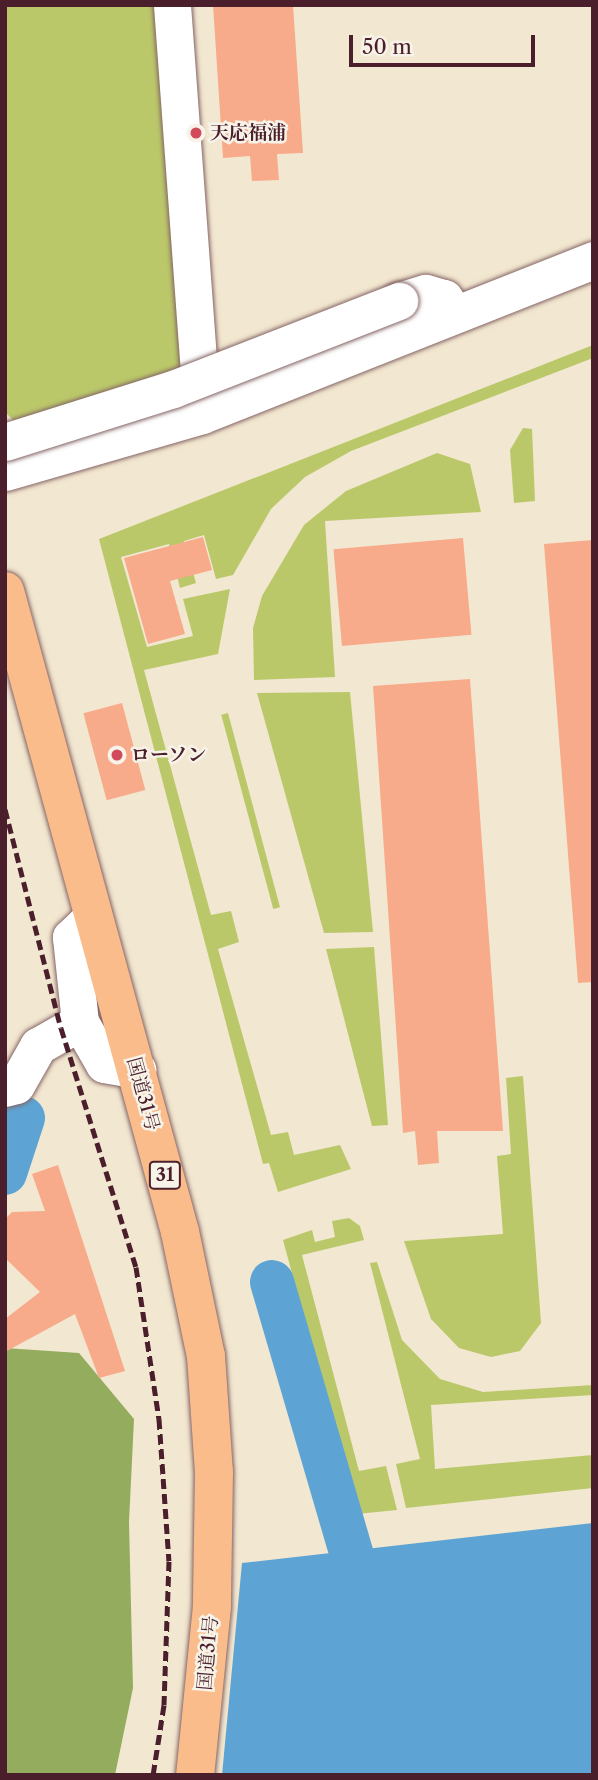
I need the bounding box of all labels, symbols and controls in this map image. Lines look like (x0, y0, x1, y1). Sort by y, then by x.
scale bar (353, 21, 538, 65)
text: 50 m (362, 34, 412, 59)
place label: 天応福浦 (210, 122, 286, 144)
marker: 天応福浦 (188, 125, 204, 141)
place label: ローソン (131, 744, 207, 766)
marker: ローソン (109, 747, 125, 763)
street label: 国道31号 (122, 1055, 164, 1133)
road number: 31 (148, 1160, 182, 1190)
street label: 国道31号 (193, 1614, 223, 1692)

